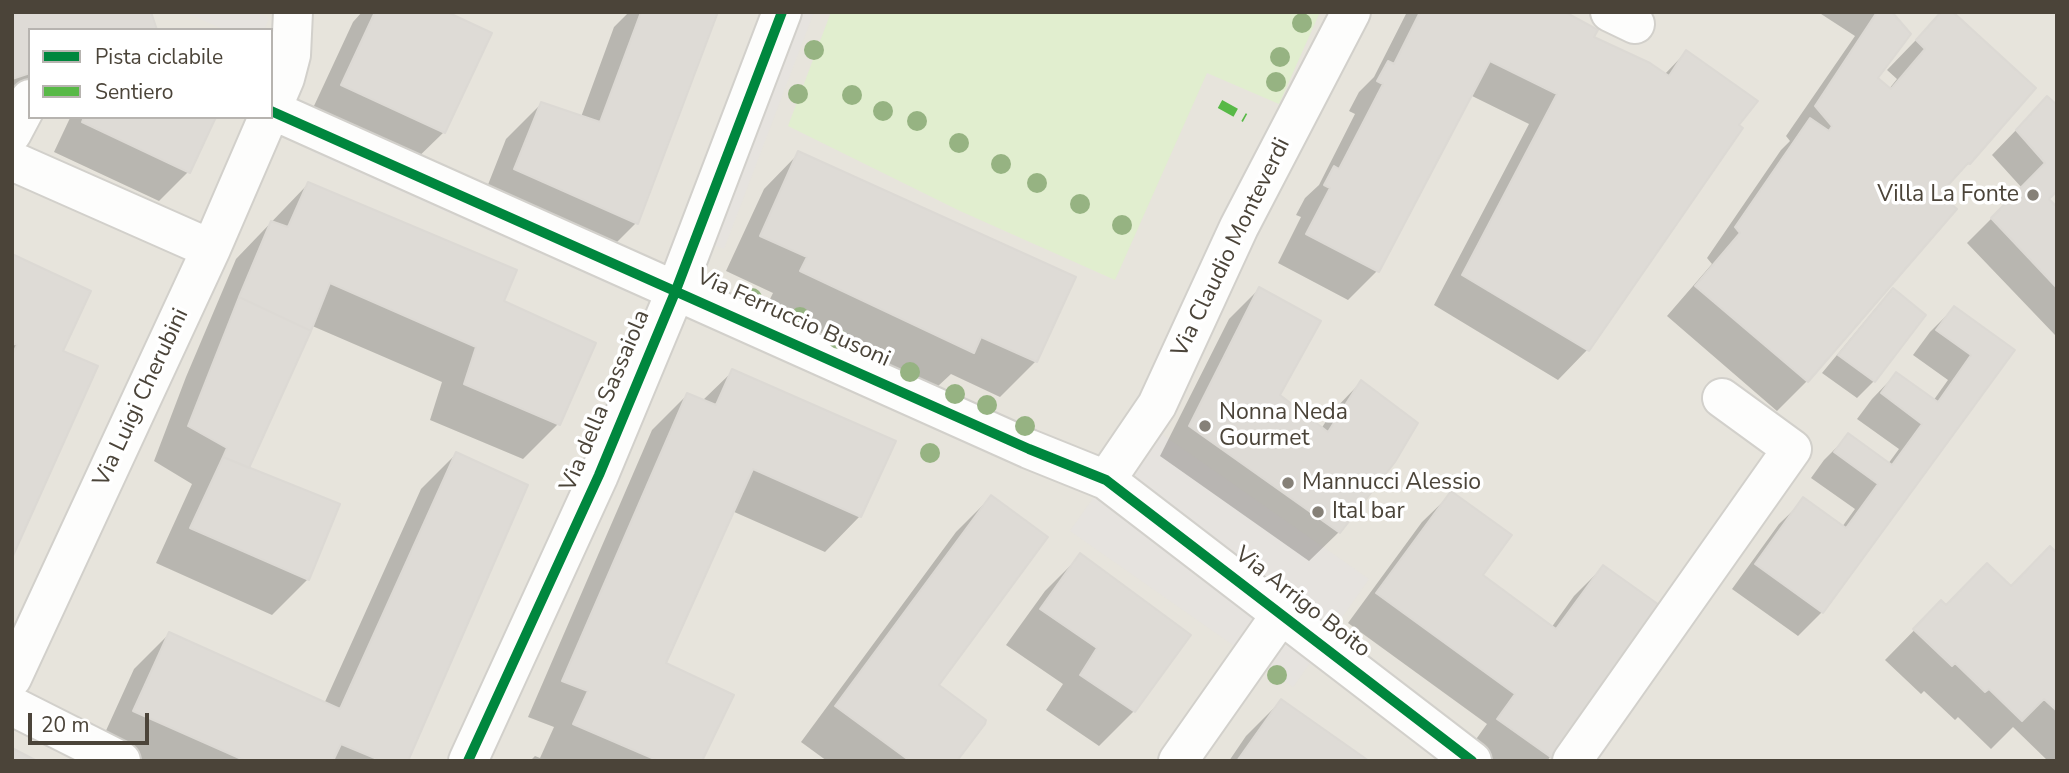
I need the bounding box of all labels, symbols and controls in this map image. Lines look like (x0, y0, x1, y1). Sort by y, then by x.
legend (28, 28, 273, 119)
text: Pista ciclabile (95, 43, 223, 71)
text: Sentiero (95, 78, 173, 106)
street label: Via Claudio Monteverdi (1167, 134, 1297, 362)
place label: Villa La Fonte (1877, 181, 2019, 209)
marker: Villa La Fonte (2025, 187, 2041, 203)
street label: Via Ferruccio Busoni (692, 264, 894, 374)
street label: Via Luigi Cherubini (89, 304, 195, 492)
street label: Via della Sassaiola (555, 306, 657, 496)
place label: Nonna Neda Gourmet (1219, 399, 1348, 453)
marker: Nonna Neda Gourmet (1197, 418, 1213, 434)
place label: Mannucci Alessio (1302, 469, 1481, 497)
marker: Mannucci Alessio (1280, 475, 1296, 491)
place label: Ital bar (1332, 498, 1405, 526)
marker: Ital bar (1310, 504, 1326, 520)
street label: Via Arrigo Boito (1229, 542, 1375, 664)
scale bar (32, 700, 152, 744)
text: 20 m (41, 711, 90, 739)

